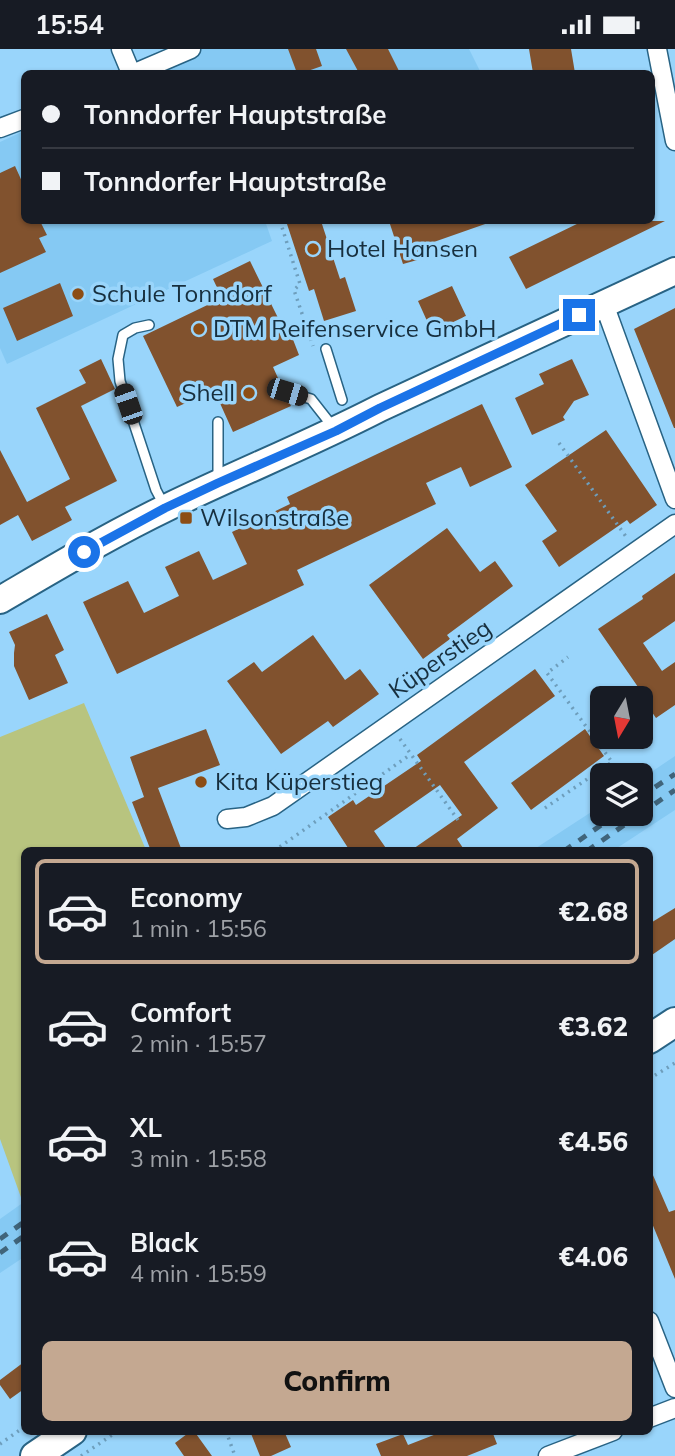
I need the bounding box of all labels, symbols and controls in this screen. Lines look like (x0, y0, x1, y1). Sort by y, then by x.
text: 15:54 (35, 8, 104, 41)
text: Tonndorfer Hauptstraße (84, 98, 386, 131)
text: Tonndorfer Hauptstraße (84, 165, 386, 198)
place label: Hotel Hansen (327, 233, 478, 263)
marker: Hotel Hansen (305, 241, 321, 257)
place label: Schule Tonndorf (92, 278, 273, 308)
marker: Schule Tonndorf (70, 286, 86, 302)
route end (563, 299, 595, 331)
place label: DTM Reifenservice GmbH (213, 313, 496, 343)
marker: DTM Reifenservice GmbH (191, 321, 207, 337)
car (264, 376, 311, 408)
place label: Shell (182, 377, 235, 407)
car (112, 381, 145, 427)
marker: Shell (241, 385, 257, 401)
place label: Wilsonstraße (200, 502, 349, 532)
marker: Wilsonstraße (178, 510, 194, 526)
route start (68, 536, 100, 568)
street label: Küperstieg (382, 612, 496, 704)
north arrow (590, 686, 653, 749)
map controls (590, 686, 653, 826)
button: layers (590, 763, 653, 826)
place label: Kita Küperstieg (215, 766, 383, 796)
marker: Kita Küperstieg (193, 774, 209, 790)
icon: car (46, 880, 109, 943)
text: Economy (130, 881, 242, 914)
text: €2.68 (559, 895, 628, 928)
text: 1 min · 15:56 (130, 914, 267, 943)
icon: car (46, 995, 109, 1058)
text: Comfort (130, 996, 231, 1029)
text: €3.62 (559, 1010, 628, 1043)
text: 2 min · 15:57 (130, 1029, 267, 1058)
icon: car (46, 1110, 109, 1173)
text: XL (130, 1111, 162, 1144)
text: €4.56 (559, 1125, 628, 1158)
text: 3 min · 15:58 (130, 1144, 267, 1173)
icon: car (46, 1225, 109, 1288)
text: Black (130, 1226, 198, 1259)
text: €4.06 (559, 1240, 628, 1273)
text: 4 min · 15:59 (130, 1259, 267, 1288)
button: Confirm (42, 1341, 632, 1421)

